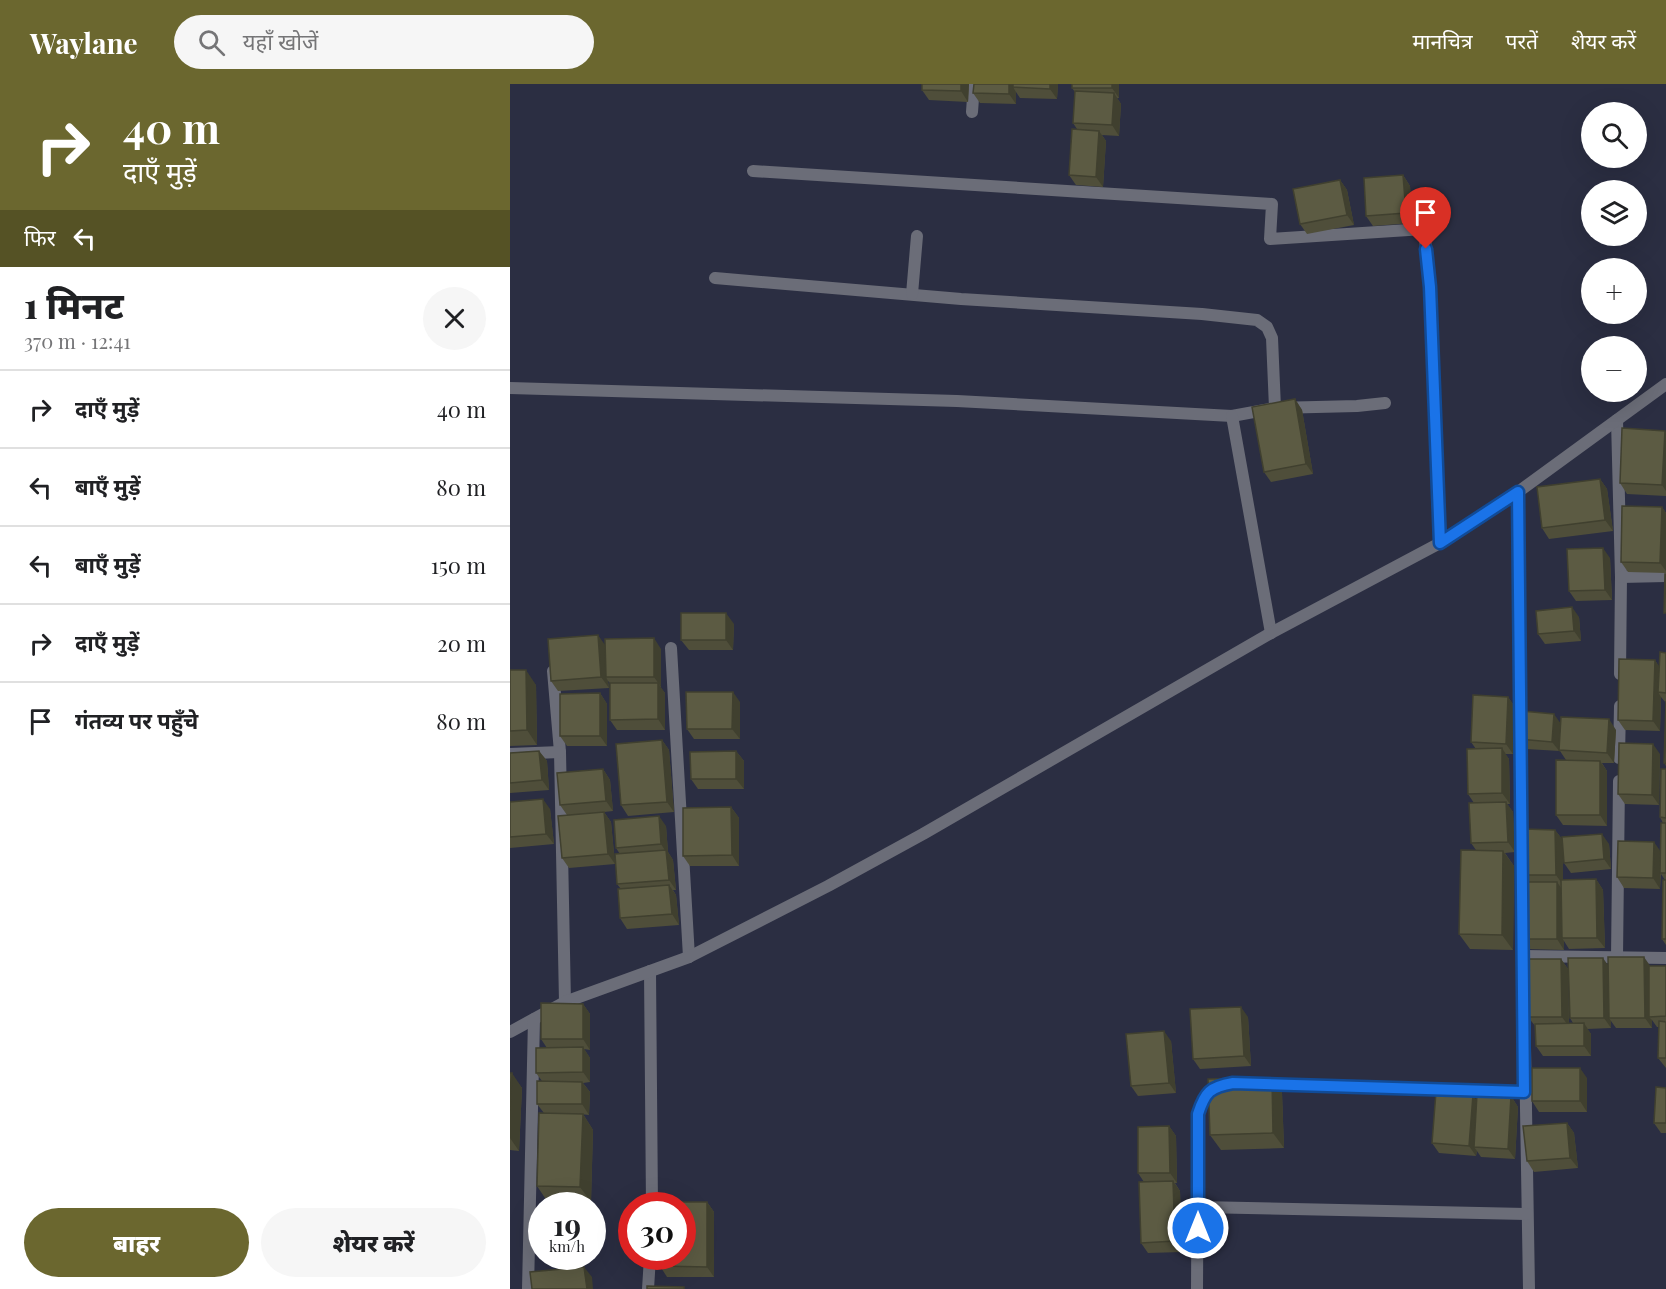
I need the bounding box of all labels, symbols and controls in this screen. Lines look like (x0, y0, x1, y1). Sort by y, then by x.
search box (174, 15, 594, 69)
text: Waylane (30, 24, 138, 61)
icon: search (195, 26, 228, 59)
text: यहाँ खोजें (243, 26, 318, 56)
text: मानचित्र (1412, 26, 1473, 54)
text: परतें (1506, 26, 1538, 54)
text: शेयर करें (1571, 26, 1636, 54)
text: 40 m (123, 99, 220, 155)
map controls (1581, 102, 1647, 402)
button: search (1581, 102, 1647, 168)
icon: right (24, 108, 102, 186)
text: दाएँ मुड़ें (123, 153, 197, 189)
button: layers (1581, 180, 1647, 246)
pin (1400, 187, 1451, 249)
icon: arrive (1409, 196, 1442, 229)
text: फिर (24, 222, 56, 252)
icon: left (68, 222, 101, 255)
button: + (1581, 258, 1647, 324)
text: 1 मिनट (24, 280, 124, 328)
button: close (423, 287, 486, 350)
text: 370 m · 12:41 (24, 327, 131, 354)
button: − (1581, 336, 1647, 402)
icon: right (24, 393, 57, 426)
text: दाएँ मुड़ें (75, 393, 139, 423)
text: 40 m (437, 394, 486, 424)
icon: left (24, 471, 57, 504)
text: बाएँ मुड़ें (75, 471, 140, 501)
text: 80 m (436, 472, 486, 502)
icon: left (24, 549, 57, 582)
text: बाएँ मुड़ें (75, 549, 140, 579)
text: 150 m (431, 550, 486, 580)
icon: right (24, 627, 57, 660)
text: दाएँ मुड़ें (75, 627, 139, 657)
text: 20 m (437, 628, 486, 658)
icon: arrive (24, 705, 57, 738)
text: गंतव्य पर पहुँचे (75, 705, 198, 735)
text: 80 m (436, 706, 486, 736)
speed limit sign: 30 (618, 1192, 696, 1270)
position arrow (1166, 1196, 1230, 1260)
text: 19 (553, 1204, 581, 1244)
button: बाहर (24, 1208, 249, 1277)
button: शेयर करें (261, 1208, 486, 1277)
text: km/h (549, 1236, 585, 1256)

